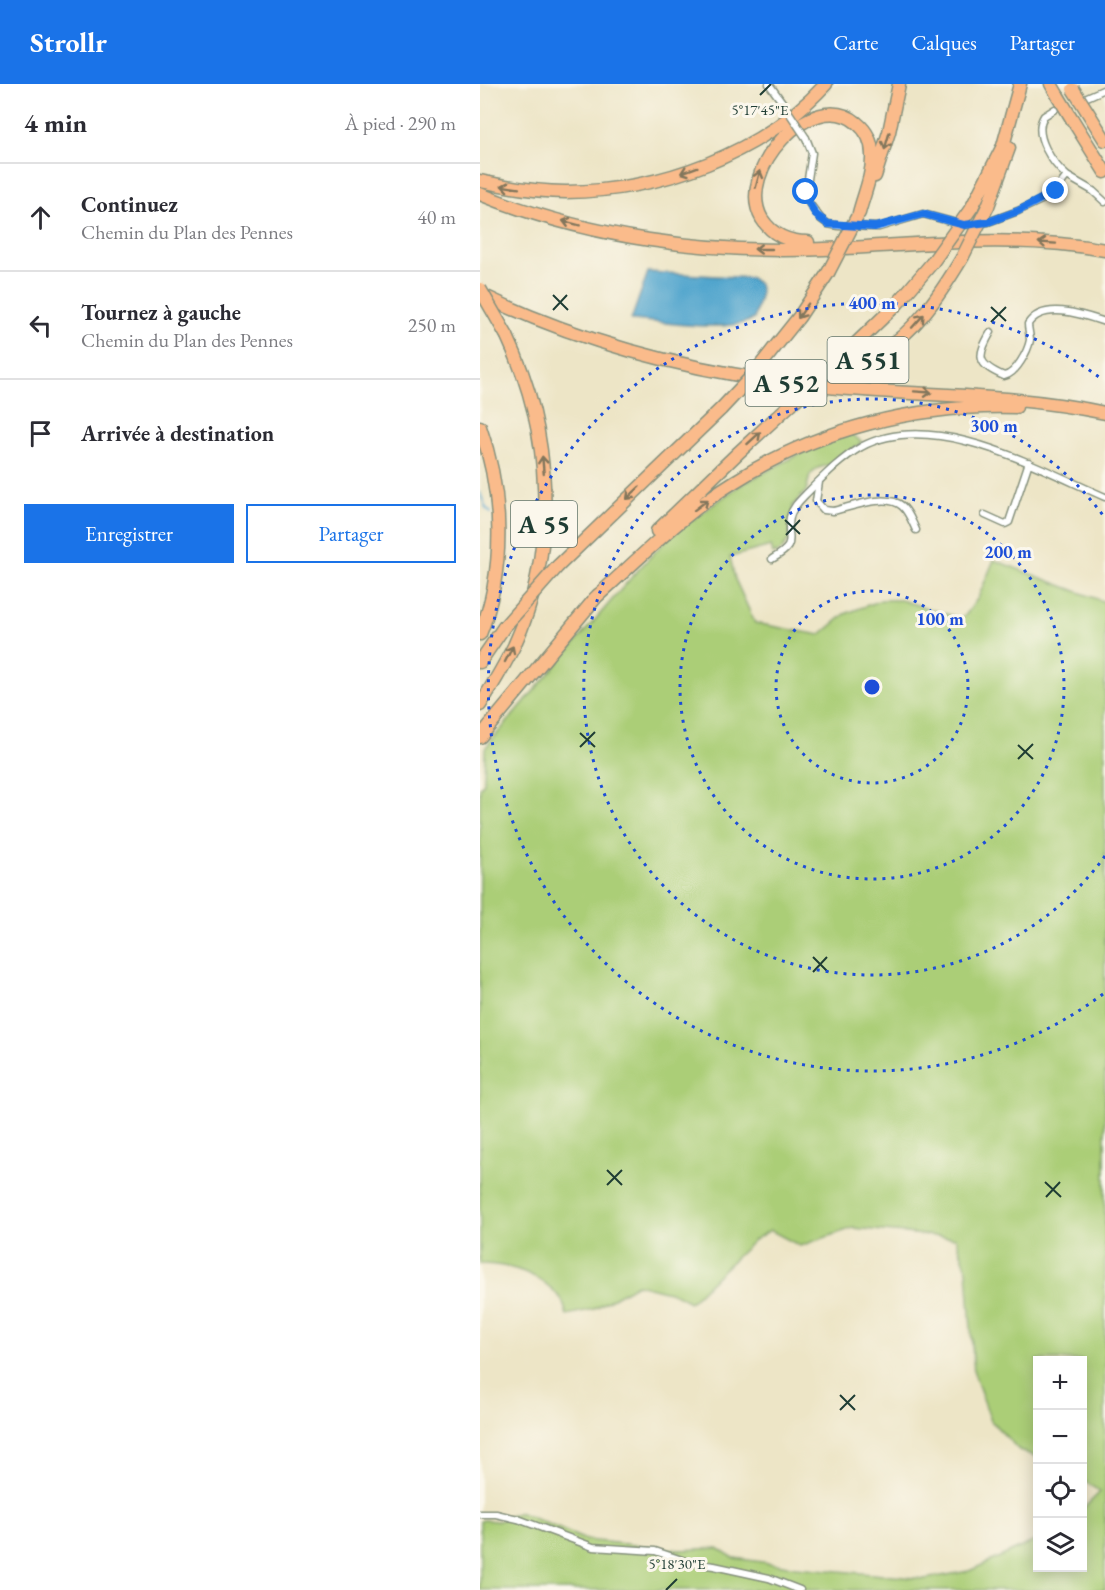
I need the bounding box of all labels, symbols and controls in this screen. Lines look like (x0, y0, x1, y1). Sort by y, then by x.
text: Strollr (30, 24, 107, 60)
text: Carte (833, 29, 878, 56)
text: Calques (911, 29, 977, 56)
text: Partager (1010, 29, 1075, 56)
text: 5°17'45"E (732, 100, 789, 119)
text: 4 min (24, 106, 87, 140)
text: À pied · 290 m (345, 110, 456, 136)
one-way arrow (881, 131, 892, 150)
one-way arrow (680, 165, 699, 176)
one-way arrow (753, 170, 765, 189)
route end (1042, 177, 1068, 203)
route start (792, 178, 818, 204)
one-way arrow (501, 181, 521, 192)
text: Continuez (81, 190, 178, 219)
icon: ahead (24, 201, 57, 234)
text: 40 m (417, 204, 456, 230)
one-way arrow (561, 217, 580, 228)
text: Chemin du Plan des Pennes (81, 219, 293, 245)
one-way arrow (1038, 237, 1058, 248)
one-way arrow (754, 243, 774, 255)
text: 400 m (848, 291, 896, 314)
text: Tournez à gauche (81, 298, 241, 327)
one-way arrow (797, 303, 809, 319)
icon: left (24, 309, 57, 342)
text: 250 m (408, 312, 456, 338)
one-way arrow (911, 314, 925, 329)
text: Chemin du Plan des Pennes (81, 327, 293, 353)
road number: A 551 (828, 337, 908, 383)
road number: A 552 (746, 360, 826, 406)
one-way arrow (912, 387, 932, 398)
text: 300 m (970, 414, 1018, 437)
icon: arrive (24, 417, 57, 450)
text: Arrivée à destination (81, 419, 274, 448)
one-way arrow (746, 431, 761, 446)
one-way arrow (538, 455, 549, 475)
one-way arrow (626, 486, 641, 500)
one-way arrow (693, 499, 709, 512)
road number: A 55 (511, 501, 577, 547)
button: Enregistrer (24, 504, 234, 563)
button: Partager (246, 504, 456, 563)
text: 200 m (984, 540, 1032, 563)
text: 100 m (916, 607, 964, 630)
one-way arrow (504, 646, 515, 664)
centre of rings (862, 677, 882, 697)
map controls (1033, 1356, 1087, 1572)
button: + (1033, 1356, 1087, 1410)
button: − (1033, 1410, 1087, 1464)
button: locate (1033, 1464, 1087, 1518)
button: layers (1033, 1518, 1087, 1572)
text: 5°18'30"E (649, 1554, 706, 1573)

